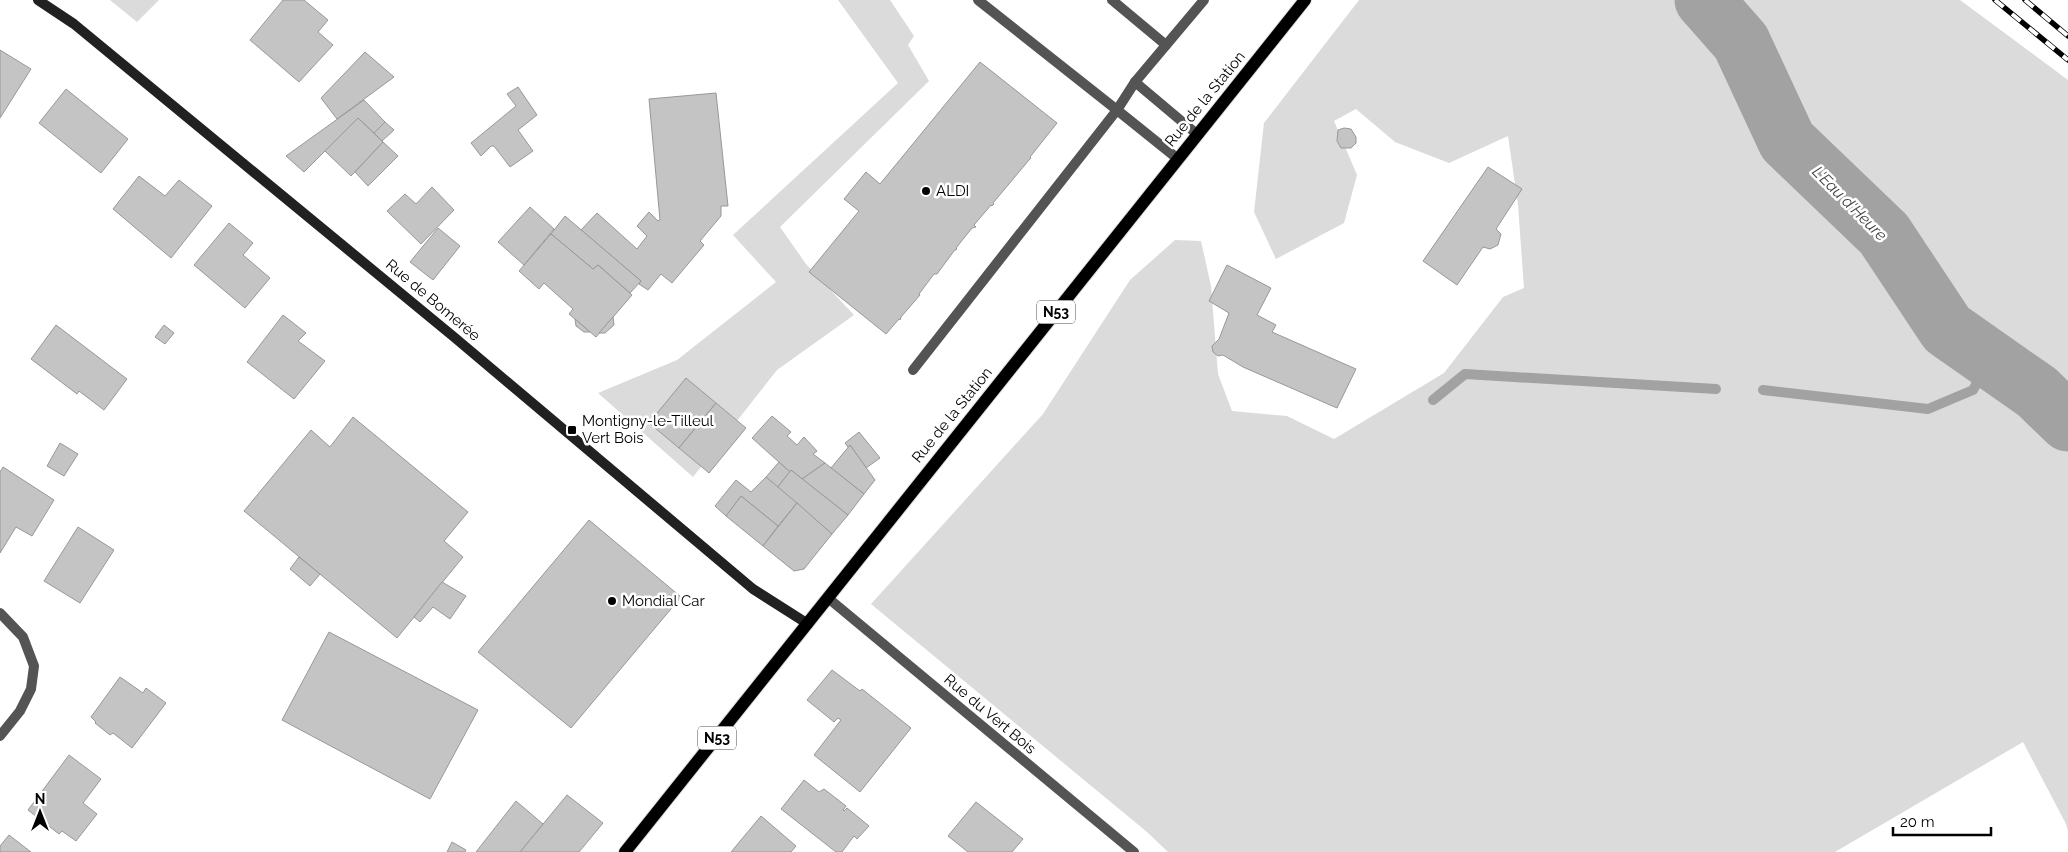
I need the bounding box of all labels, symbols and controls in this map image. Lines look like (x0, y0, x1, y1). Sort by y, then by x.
street label: Rue de la Station (1161, 48, 1249, 150)
water label: L'Eau d'Heure (1808, 162, 1891, 245)
place label: ALDI (936, 182, 969, 200)
marker: ALDI (920, 185, 932, 197)
street label: Rue de Bomerée (382, 255, 484, 345)
road number: N53 (1037, 300, 1075, 324)
street label: Rue de la Station (908, 364, 996, 466)
place label: Montigny-le-Tilleul Vert Bois (582, 412, 715, 447)
marker: Montigny-le-Tilleul Vert Bois (566, 424, 578, 436)
place label: Mondial Car (622, 592, 705, 610)
marker: Mondial Car (606, 595, 618, 607)
street label: Rue du Vert Bois (940, 670, 1040, 758)
road number: N53 (698, 726, 736, 750)
north arrow (15, 787, 65, 837)
text: N (35, 791, 45, 807)
scale bar (1893, 804, 1990, 836)
text: 20 m (1900, 813, 1935, 831)

